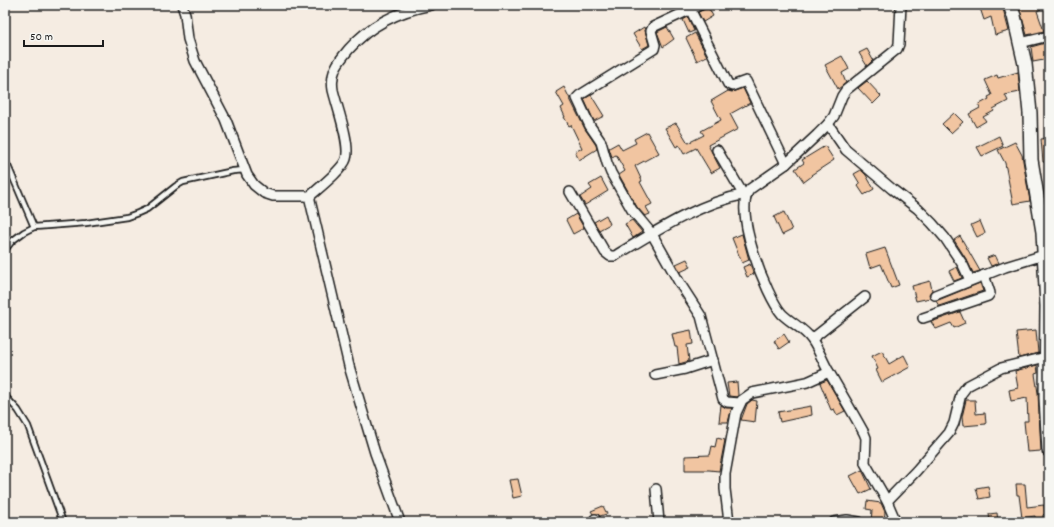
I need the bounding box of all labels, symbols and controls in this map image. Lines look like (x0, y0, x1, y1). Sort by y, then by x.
scale bar (24, 22, 103, 48)
text: 50 m (30, 29, 53, 46)

